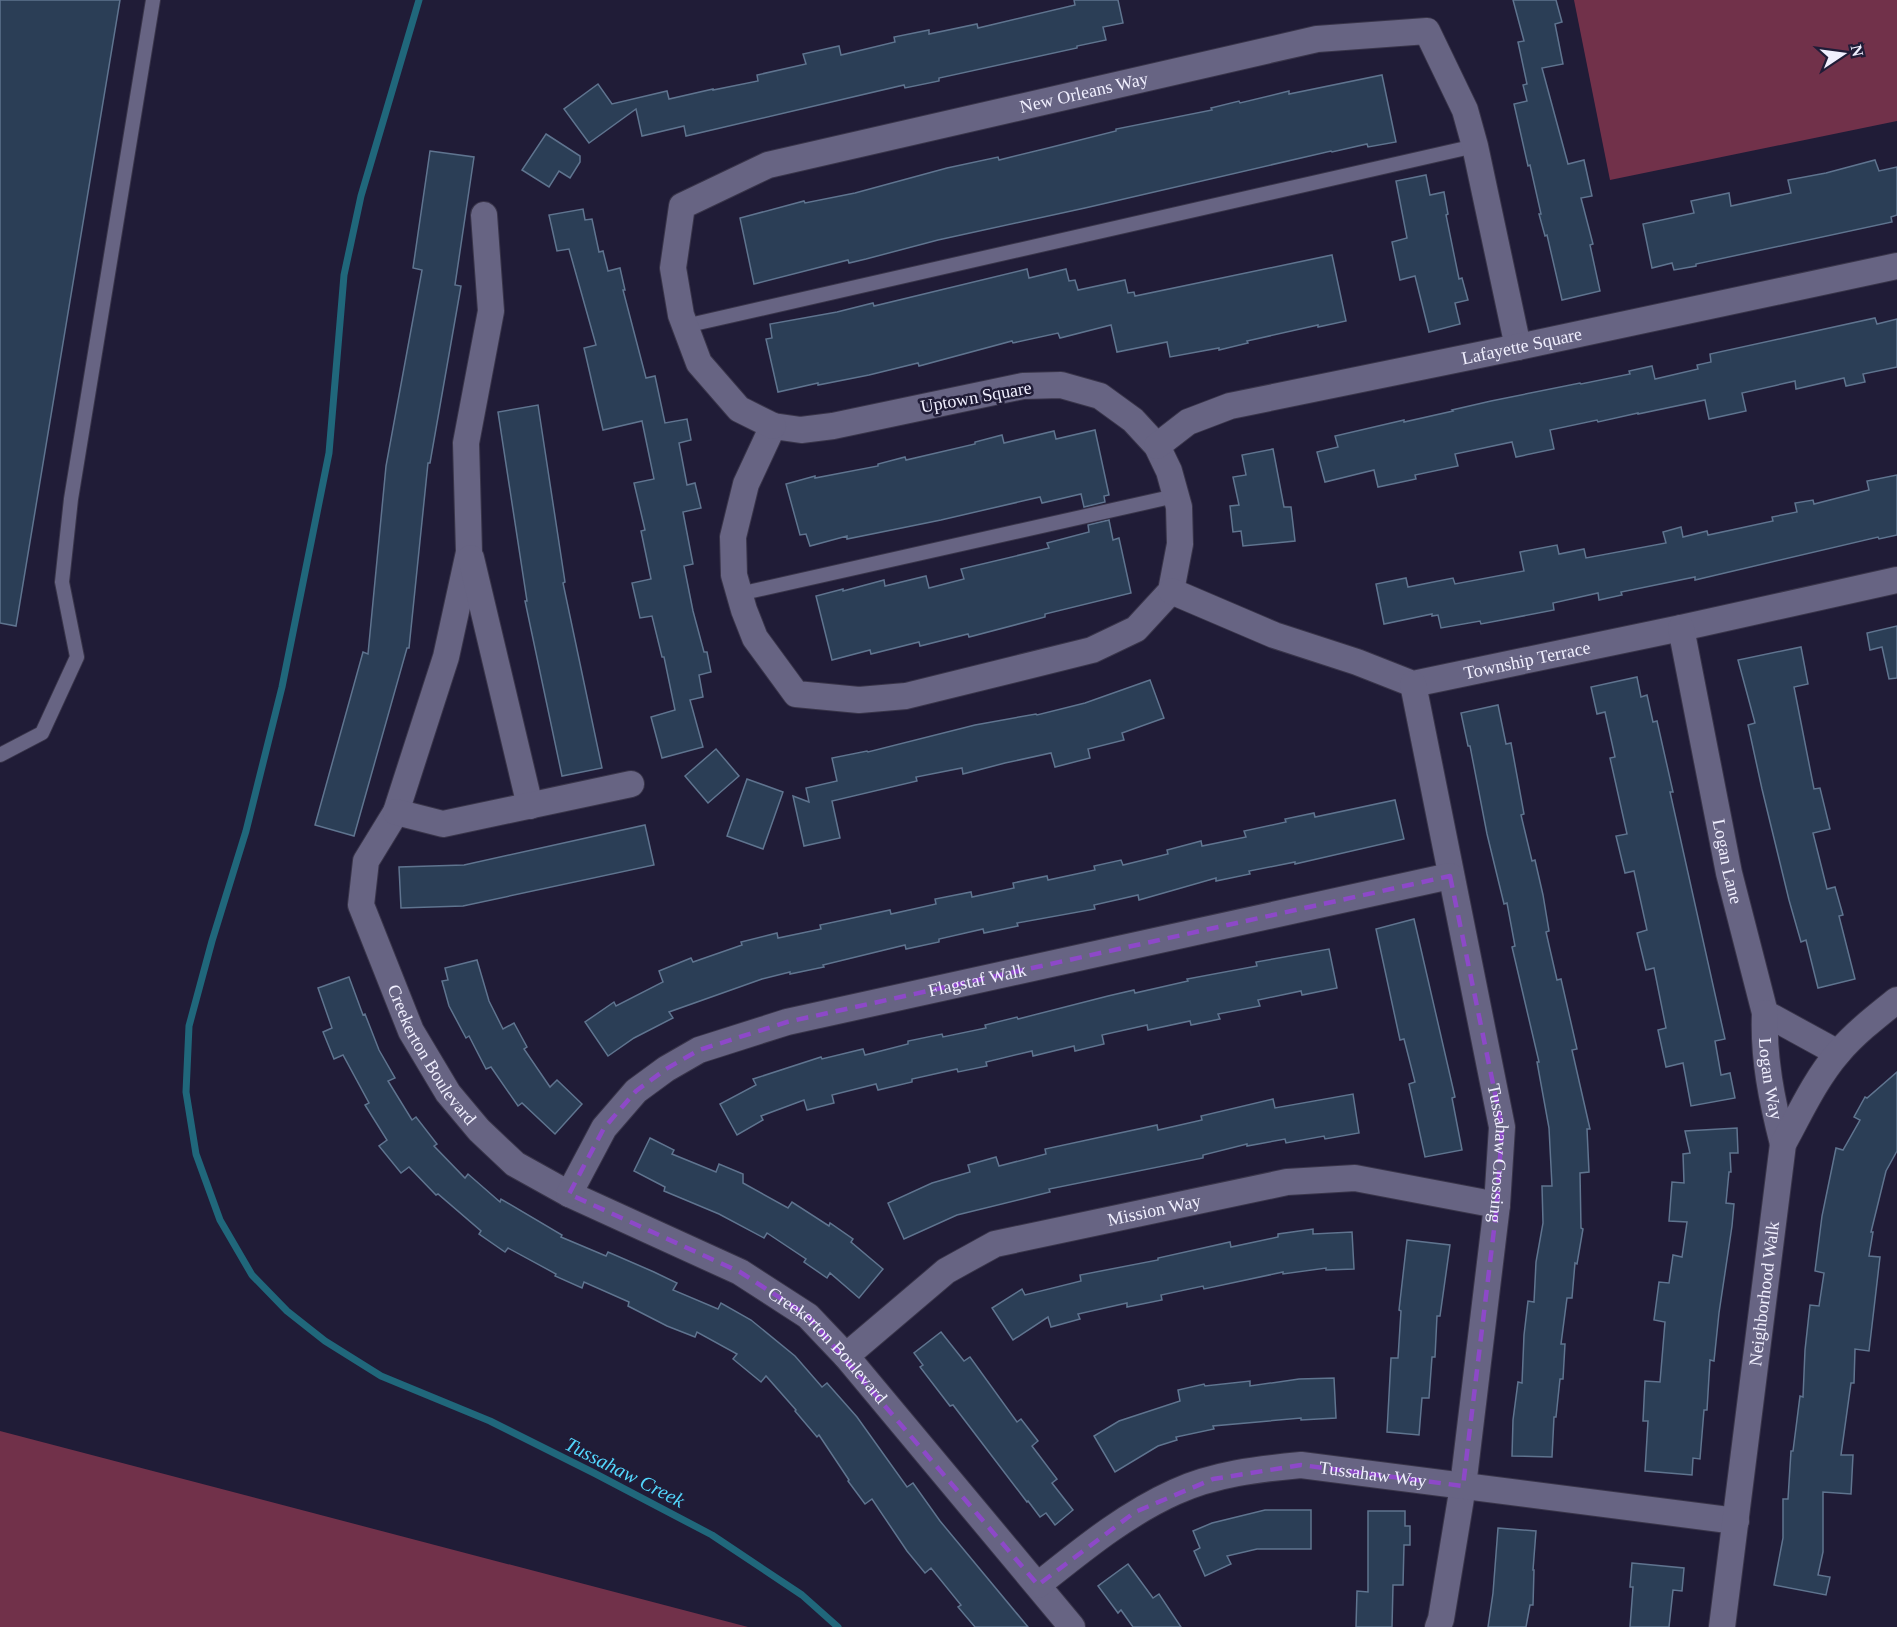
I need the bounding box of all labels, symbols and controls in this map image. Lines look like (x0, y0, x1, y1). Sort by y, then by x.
north arrow (1813, 24, 1873, 84)
text: N (1848, 43, 1867, 59)
street label: New Orleans Way (1018, 68, 1150, 117)
street label: Lafayette Square (1460, 324, 1584, 368)
street label: Uptown Square (919, 377, 1033, 417)
street label: Township Terrace (1462, 637, 1592, 683)
street label: Logan Lane (1709, 817, 1747, 906)
street label: Flagstaf Walk (926, 960, 1028, 1001)
street label: Creekerton Boulevard (384, 982, 480, 1129)
street label: Logan Way (1755, 1037, 1787, 1122)
street label: Tussahaw Crossing (1484, 1082, 1512, 1224)
street label: Mission Way (1106, 1191, 1203, 1230)
street label: Neighborhood Walk (1745, 1220, 1783, 1367)
street label: Creekerton Boulevard (764, 1283, 891, 1407)
water label: Tussahaw Creek (562, 1432, 689, 1512)
street label: Tussahaw Way (1318, 1457, 1428, 1491)

